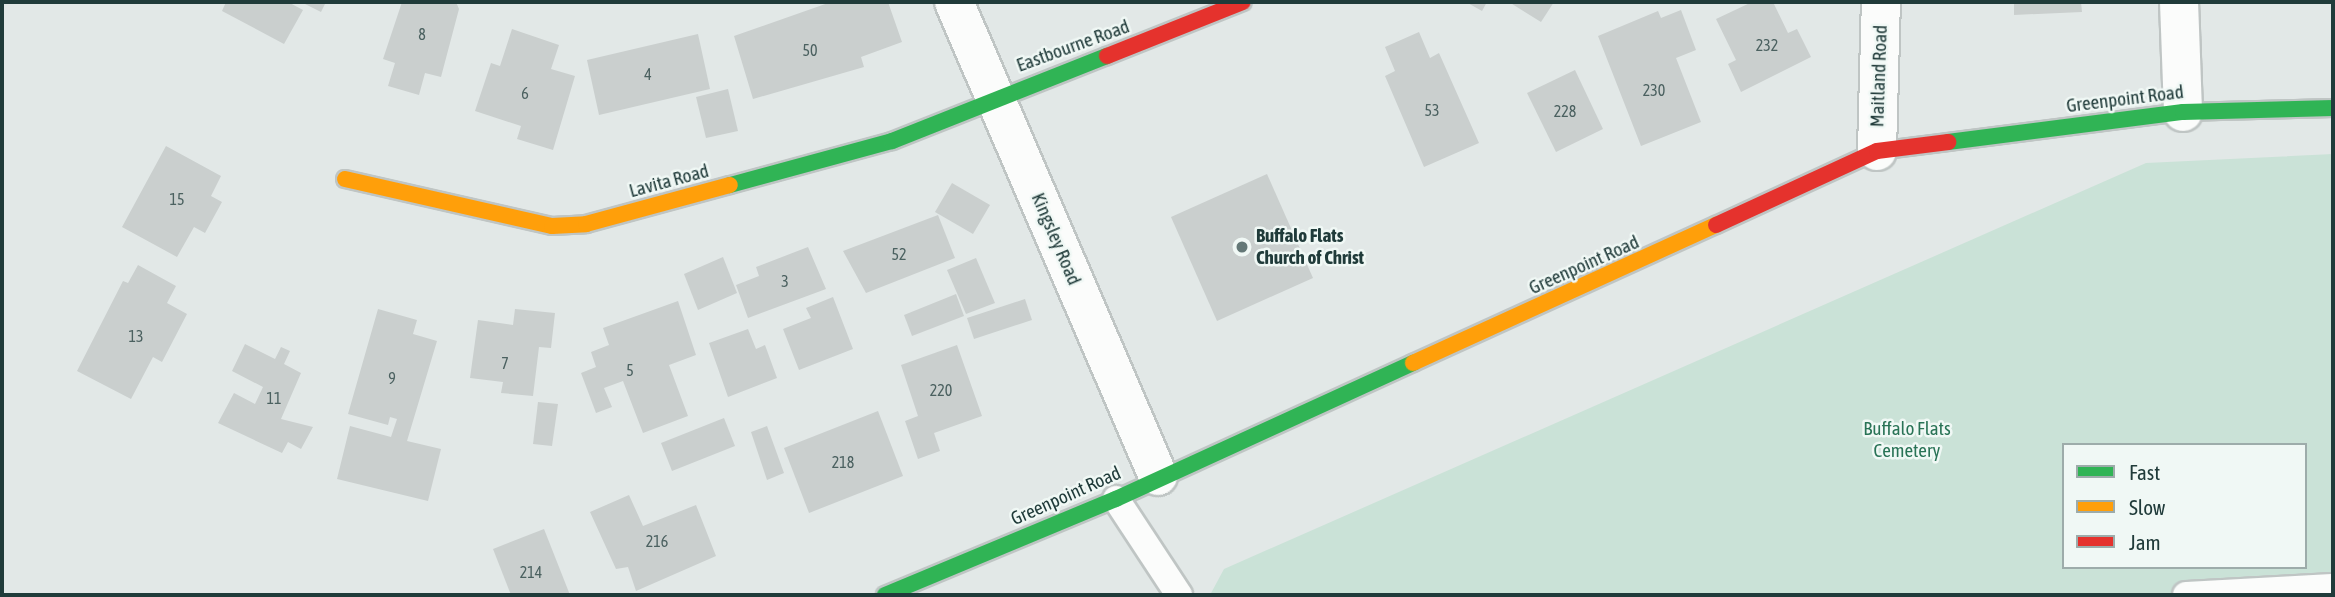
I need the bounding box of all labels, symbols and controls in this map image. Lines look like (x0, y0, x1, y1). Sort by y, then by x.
street label: Eastbourne Road (1013, 15, 1133, 77)
house number: 8 (418, 24, 426, 44)
street label: Maitland Road (1866, 24, 1892, 128)
house number: 232 (1756, 35, 1778, 55)
house number: 50 (802, 40, 818, 60)
house number: 4 (644, 64, 652, 84)
house number: 230 (1643, 80, 1665, 100)
street label: Greenpoint Road (2065, 80, 2185, 118)
house number: 6 (521, 83, 529, 103)
house number: 53 (1424, 100, 1440, 120)
house number: 228 (1554, 101, 1576, 121)
street label: Lavita Road (627, 159, 711, 203)
house number: 15 (169, 189, 185, 209)
street label: Kingsley Road (1026, 190, 1086, 288)
place label: Buffalo Flats Church of Christ (1256, 225, 1364, 269)
street label: Greenpoint Road (1526, 231, 1642, 299)
marker: Buffalo Flats Church of Christ (1234, 239, 1250, 255)
house number: 52 (891, 244, 907, 264)
house number: 3 (781, 271, 789, 291)
house number: 13 (128, 326, 144, 346)
house number: 7 (501, 353, 509, 373)
house number: 5 (626, 360, 634, 380)
house number: 9 (388, 368, 396, 388)
house number: 220 (930, 380, 952, 400)
house number: 11 (266, 388, 282, 408)
park label: Buffalo Flats Cemetery (1863, 418, 1951, 462)
legend (2062, 443, 2307, 569)
house number: 218 (832, 452, 854, 472)
text: Fast (2129, 460, 2160, 484)
street label: Greenpoint Road (1008, 462, 1124, 530)
text: Slow (2129, 495, 2165, 519)
text: Jam (2129, 530, 2161, 554)
house number: 216 (646, 531, 668, 551)
house number: 214 (520, 562, 542, 582)

